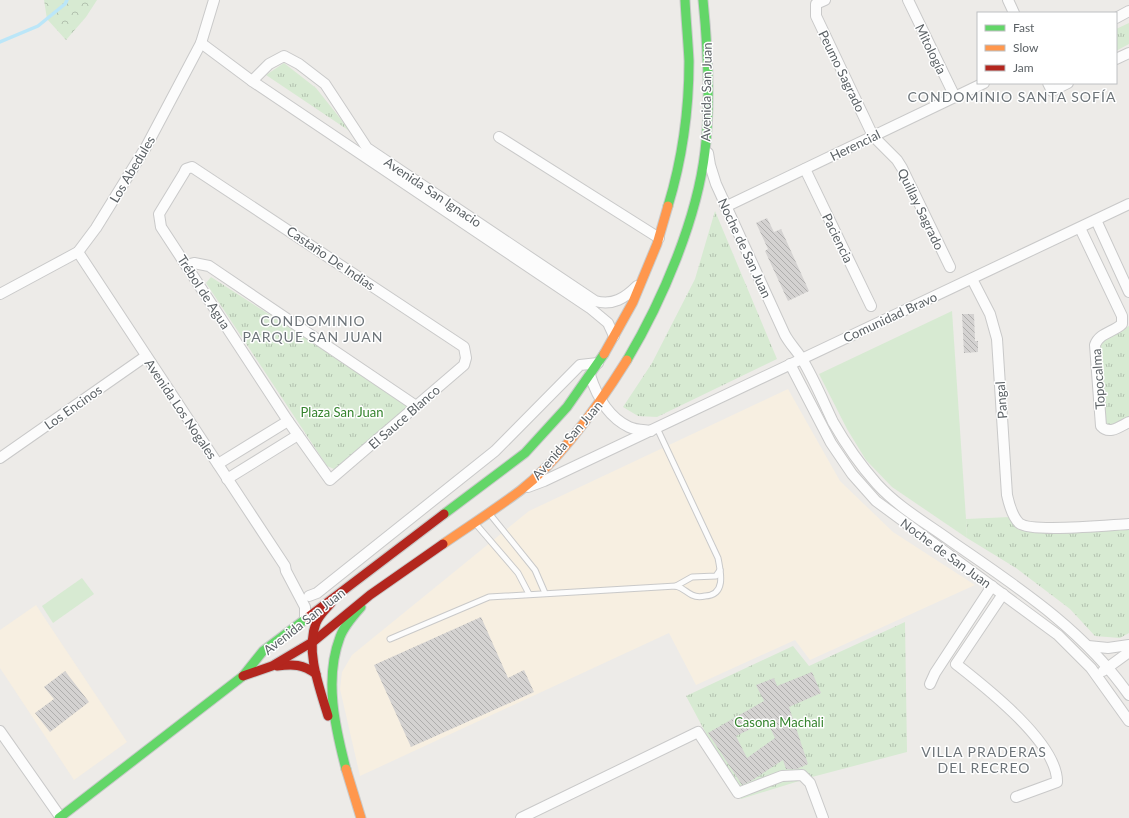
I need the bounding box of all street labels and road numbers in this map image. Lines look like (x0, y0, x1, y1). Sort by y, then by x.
street label: Mitología (912, 21, 950, 77)
street label: Peumo Sagrado (815, 28, 869, 114)
street label: Avenida San Juan (697, 42, 715, 142)
street label: Herencial (827, 126, 883, 164)
street label: Los Abedules (106, 132, 158, 205)
street label: Avenida San Ignacio (381, 154, 485, 230)
street label: Quillay Sagrado (894, 166, 948, 252)
street label: Noche de San Juan (715, 196, 775, 300)
street label: Paciencia (819, 211, 857, 265)
street label: Castaño De Indias (284, 223, 379, 294)
street label: Trébol de Agua (174, 252, 234, 332)
street label: Comunidad Bravo (841, 288, 939, 346)
street label: Topocalma (1088, 348, 1108, 410)
street label: Avenida Los Nogales (142, 356, 221, 462)
street label: Los Encinos (41, 381, 105, 433)
street label: Pangal (992, 381, 1010, 419)
street label: El Sauce Blanco (365, 382, 443, 452)
street label: Avenida San Juan (528, 397, 606, 483)
street label: Noche de San Juan (898, 515, 994, 591)
street label: Avenida San Juan (260, 584, 348, 658)

